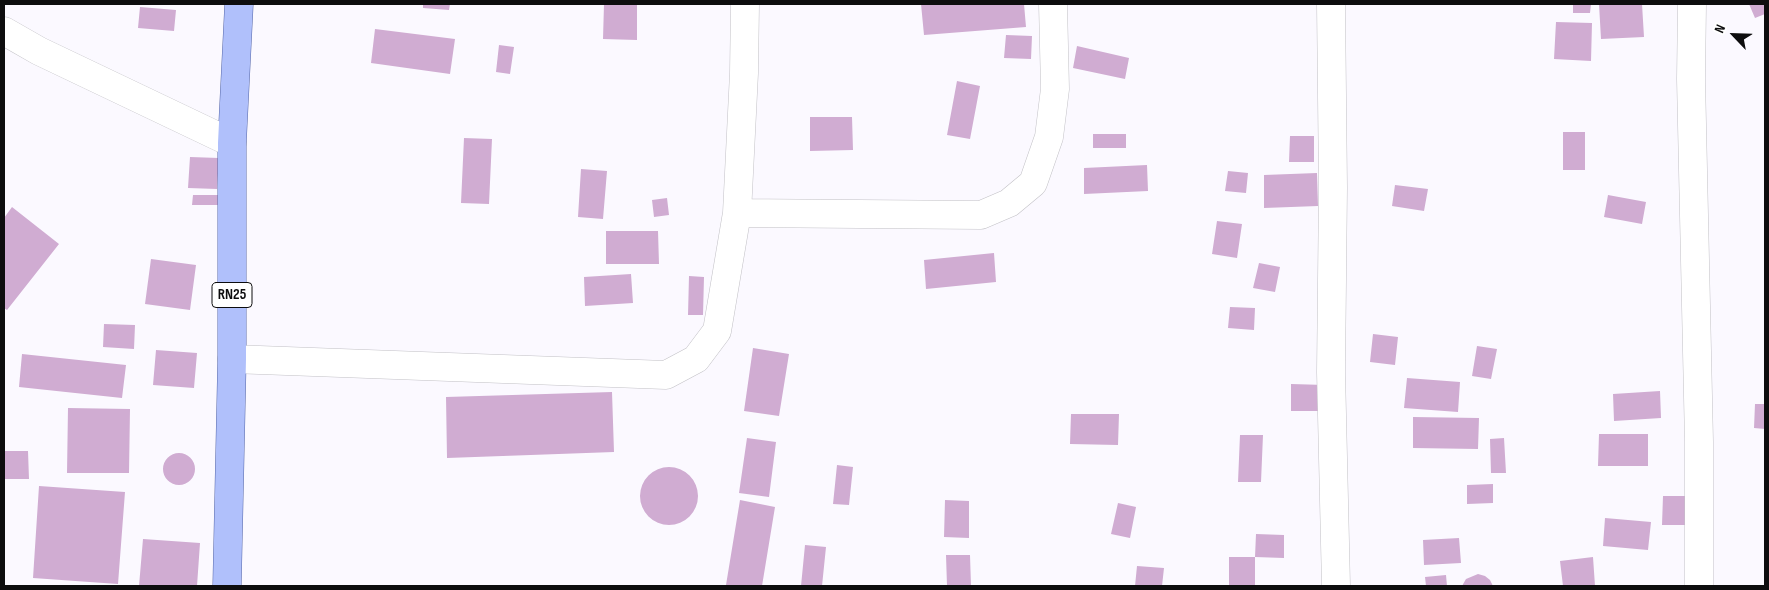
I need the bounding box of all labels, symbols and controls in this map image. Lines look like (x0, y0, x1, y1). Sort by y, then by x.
north arrow (1709, 10, 1759, 60)
text: N (1711, 22, 1729, 36)
road number: RN25 (212, 282, 252, 308)

